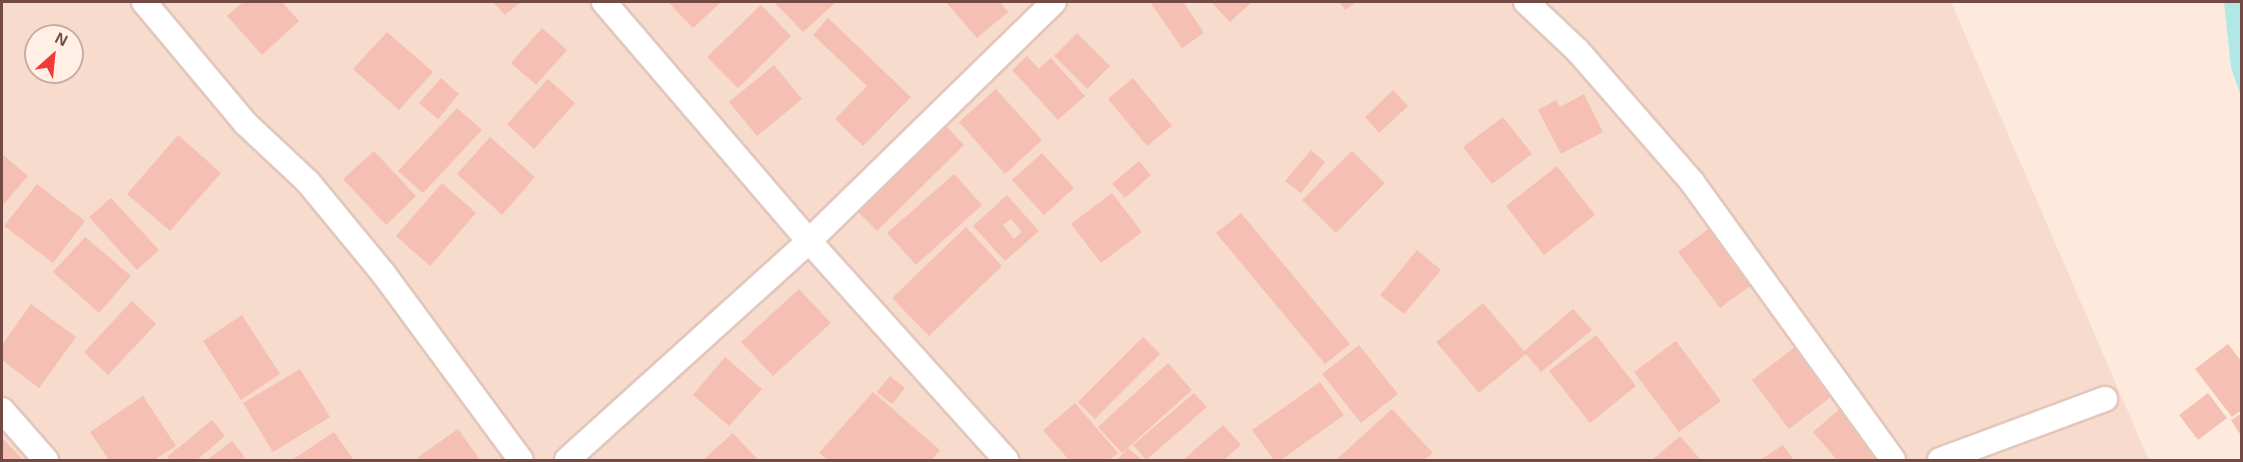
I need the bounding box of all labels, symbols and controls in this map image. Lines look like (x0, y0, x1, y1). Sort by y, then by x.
north arrow (24, 24, 84, 84)
text: N (52, 29, 71, 49)

